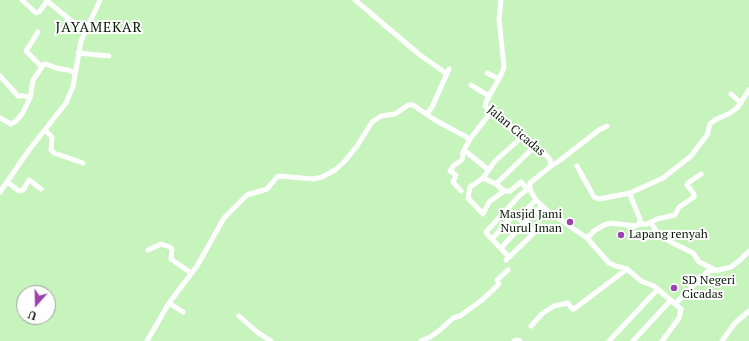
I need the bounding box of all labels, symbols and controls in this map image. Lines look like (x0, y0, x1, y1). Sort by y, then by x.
district label: JAYAMEKAR (56, 20, 142, 36)
street label: Jalan Cicadas (484, 103, 548, 159)
place label: Masjid Jami Nurul Iman (500, 208, 562, 236)
marker: Masjid Jami Nurul Iman (565, 217, 575, 227)
place label: Lapang renyah (629, 228, 708, 242)
marker: Lapang renyah (616, 230, 626, 240)
place label: SD Negeri Cicadas (682, 274, 735, 302)
marker: SD Negeri Cicadas (669, 283, 679, 293)
north arrow (16, 285, 56, 325)
text: U (26, 307, 38, 323)

